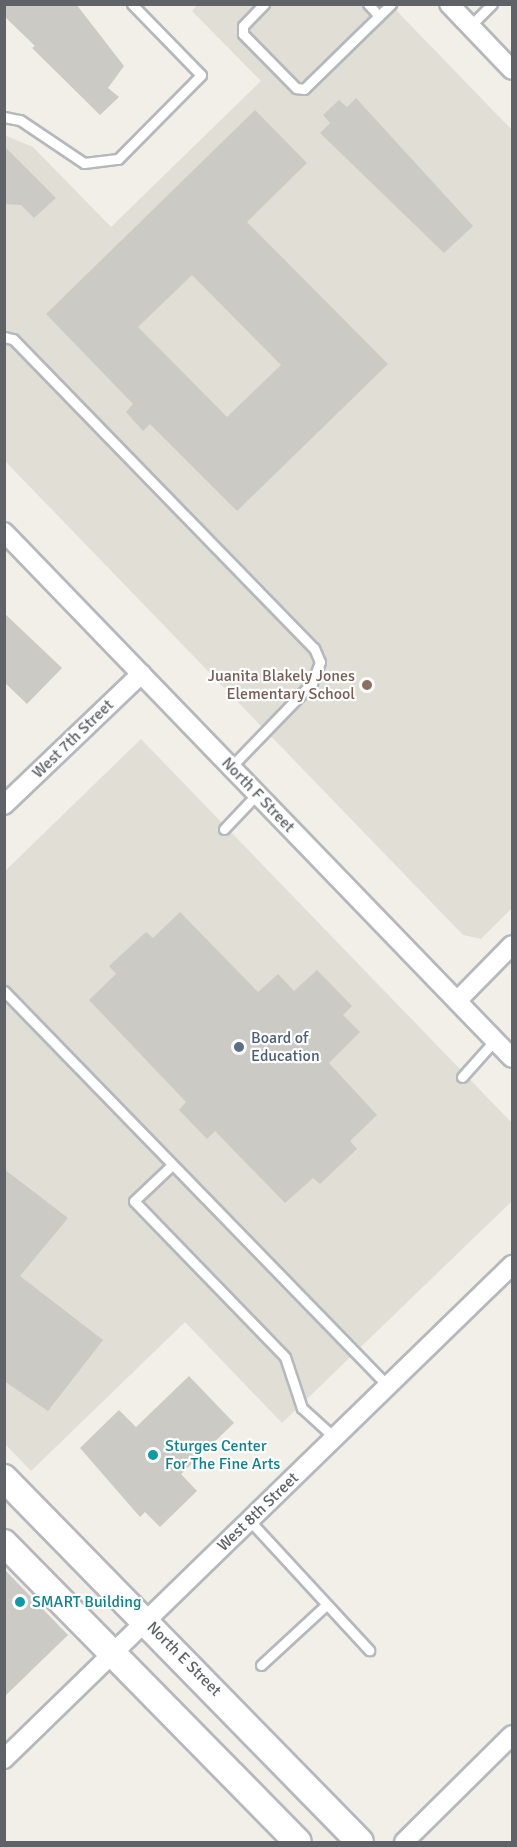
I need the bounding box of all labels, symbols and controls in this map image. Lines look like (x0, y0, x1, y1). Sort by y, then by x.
place label: Juanita Blakely Jones Elementary School (208, 666, 355, 704)
marker: Juanita Blakely Jones Elementary School (360, 678, 374, 692)
street label: West 7th Street (28, 696, 118, 782)
street label: North F Street (217, 754, 299, 836)
place label: Board of Education (251, 1028, 320, 1066)
marker: Board of Education (232, 1040, 246, 1054)
place label: Sturges Center For The Fine Arts (165, 1436, 280, 1474)
marker: Sturges Center For The Fine Arts (146, 1448, 160, 1462)
street label: West 8th Street (213, 1469, 303, 1555)
place label: SMART Building (32, 1592, 141, 1612)
marker: SMART Building (13, 1595, 27, 1609)
street label: North E Street (143, 1618, 225, 1700)

